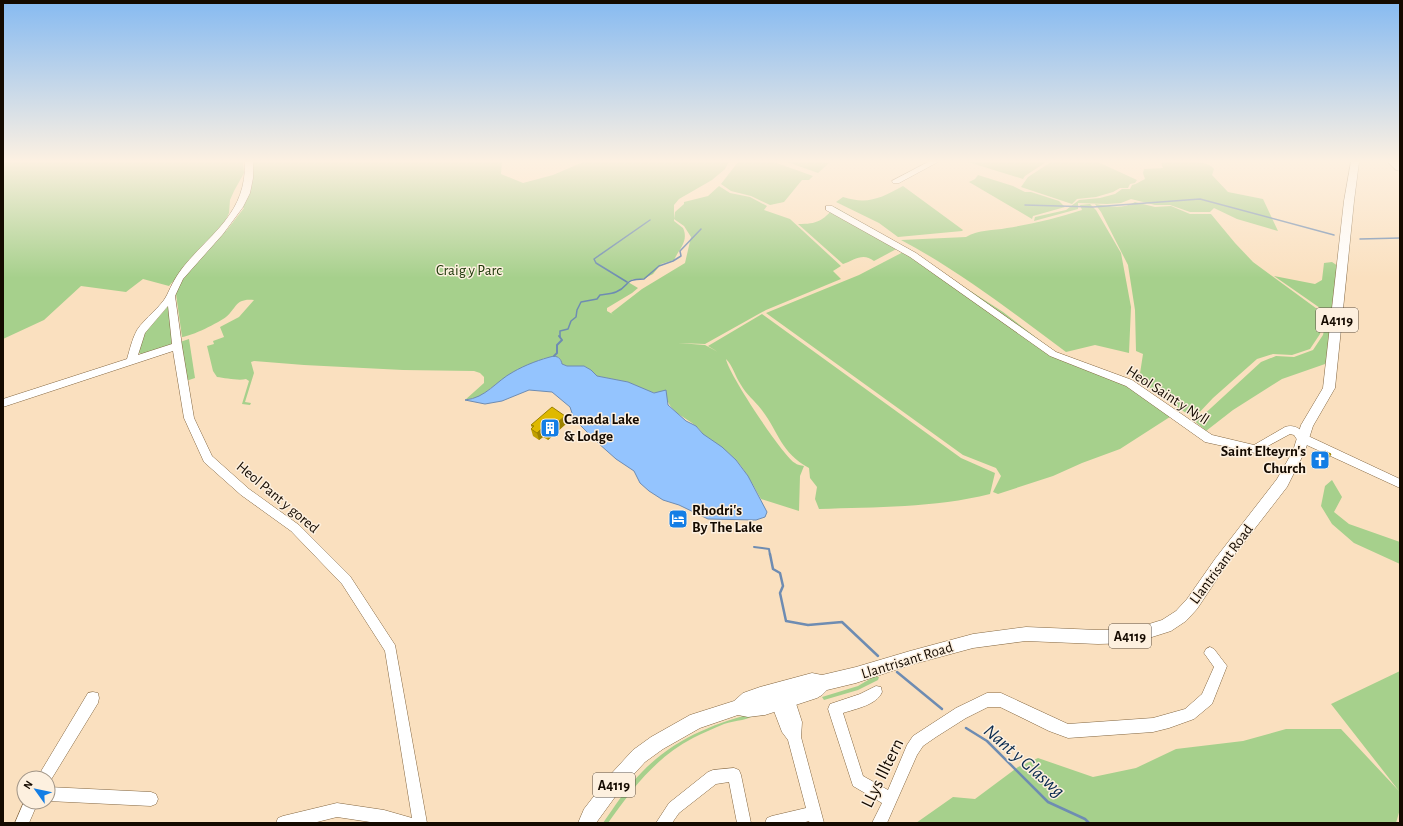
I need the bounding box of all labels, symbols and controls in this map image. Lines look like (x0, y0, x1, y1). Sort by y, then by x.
park label: Craig y Parc (436, 263, 502, 278)
road number: A4119 (1316, 308, 1358, 332)
street label: Heol Saint y Nyll (1124, 363, 1212, 428)
place label: Canada Lake & Lodge (564, 412, 639, 444)
building icon: Canada Lake & Lodge (539, 417, 561, 439)
place label: Saint Elteyrn's Church (1221, 444, 1306, 476)
church icon: Saint Elteyrn's Church (1309, 449, 1331, 471)
street label: Heol Pant y gored (234, 459, 322, 536)
place label: Rhodri's By The Lake (692, 503, 763, 535)
hotel icon: Rhodri's By The Lake (667, 508, 689, 530)
street label: Llantrisant Road (1187, 522, 1256, 607)
road number: A4119 (1109, 624, 1151, 648)
street label: Llantrisant Road (860, 639, 955, 682)
water label: Nant y Glaswg (980, 721, 1068, 801)
street label: LLys Illtern (858, 736, 907, 811)
north arrow (16, 770, 56, 810)
road number: A4119 (593, 773, 635, 797)
text: N (21, 779, 35, 791)

